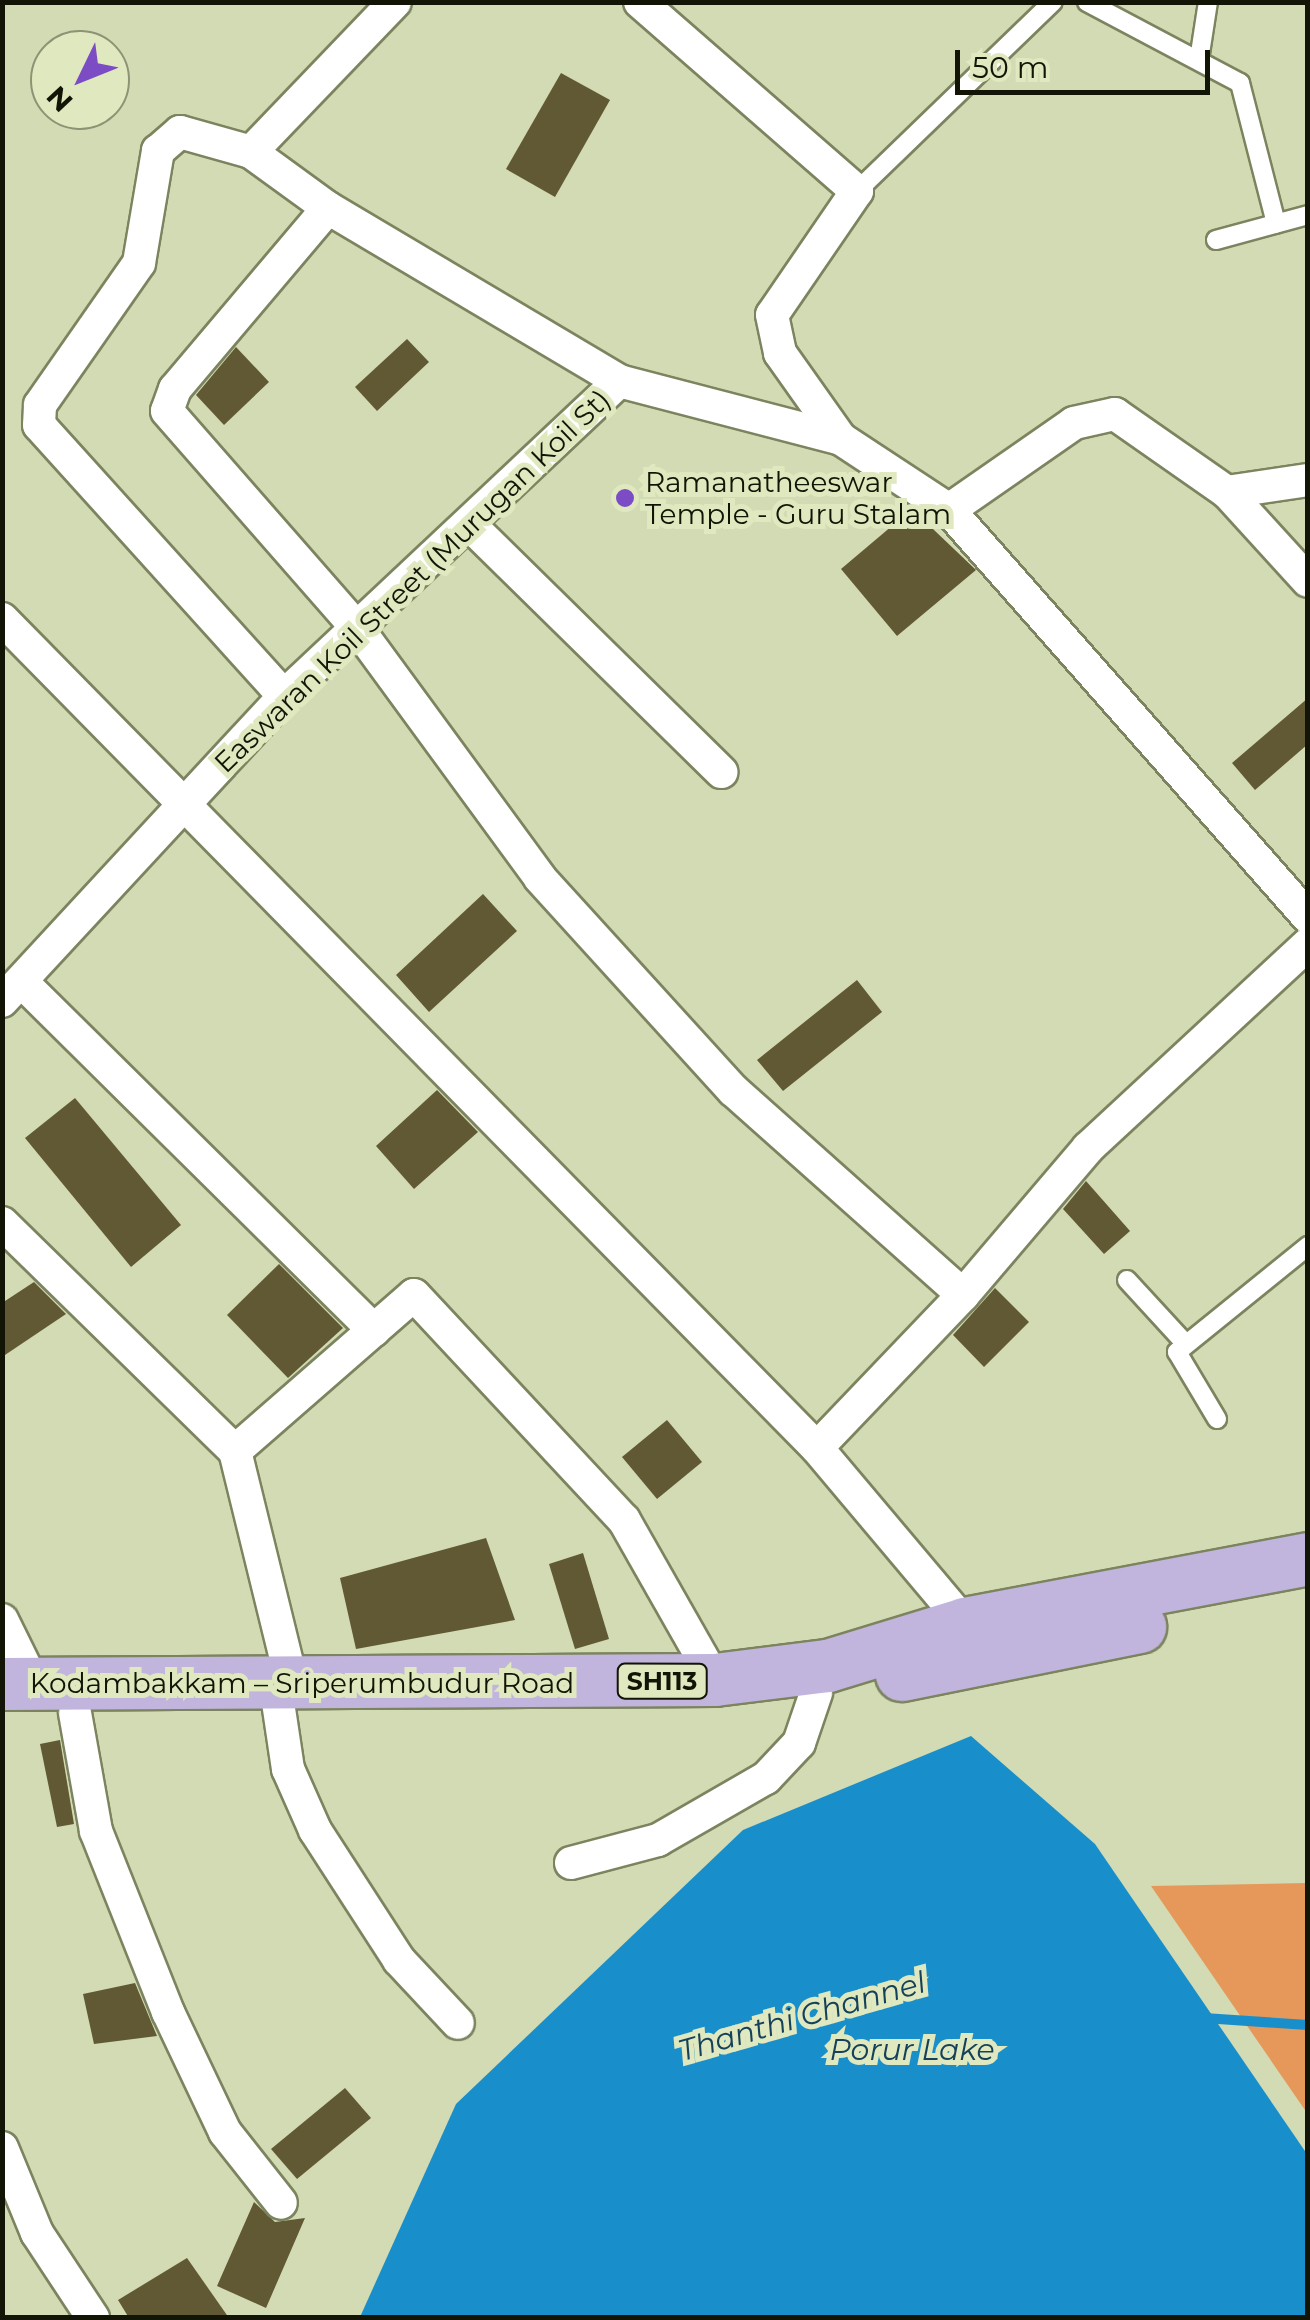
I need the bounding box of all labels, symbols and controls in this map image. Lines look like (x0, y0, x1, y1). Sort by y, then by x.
north arrow (30, 30, 130, 130)
scale bar (960, 30, 1215, 92)
text: 50 m (972, 49, 1049, 86)
text: N (39, 79, 80, 119)
street label: Easwaran Koil Street (Murugan Koil St) (207, 382, 617, 780)
place label: Ramanatheeswar Temple - Guru Stalam (645, 465, 951, 531)
marker: Ramanatheeswar Temple - Guru Stalam (614, 487, 636, 509)
road number: SH113 (614, 1661, 710, 1701)
street label: Kodambakkam – Sriperumbudur Road (30, 1666, 574, 1700)
water label: Thanthi Channel (674, 1964, 930, 2070)
water label: Porur Lake (829, 2032, 995, 2068)

